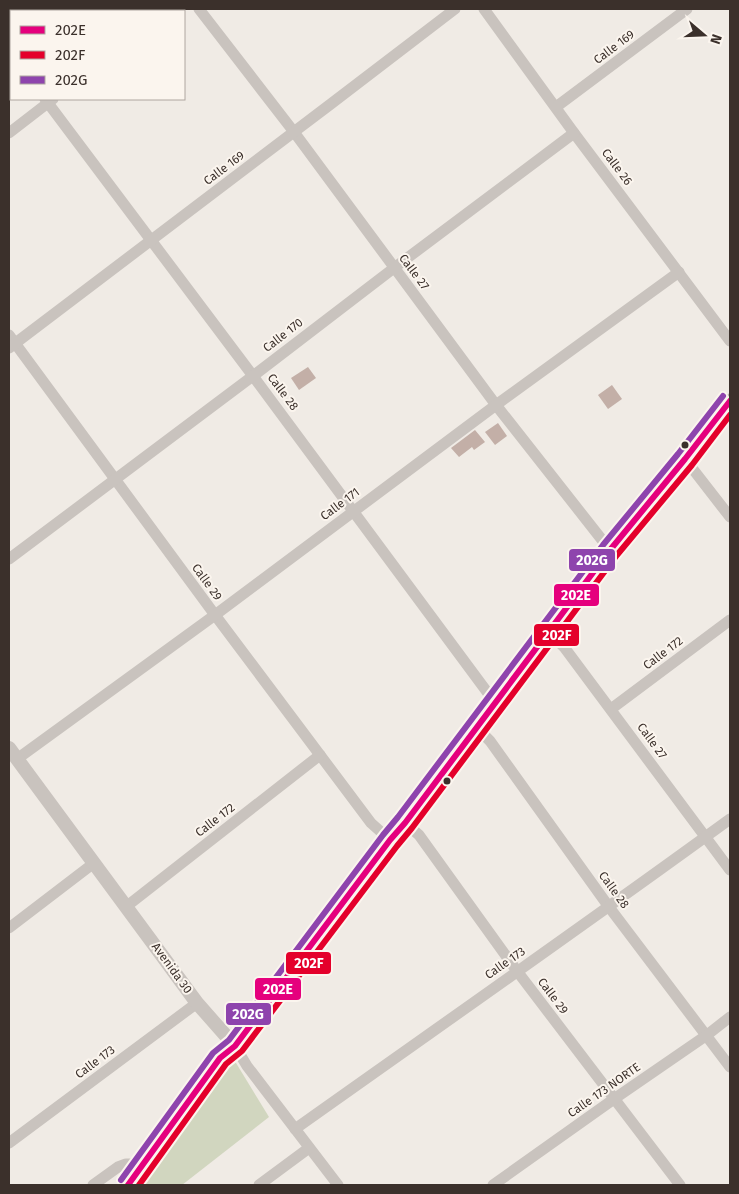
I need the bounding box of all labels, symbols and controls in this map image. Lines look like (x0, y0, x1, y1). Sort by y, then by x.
legend (10, 10, 185, 100)
north arrow (679, 10, 729, 60)
text: 202E (55, 21, 86, 39)
street label: Calle 169 (591, 27, 637, 67)
text: N (706, 32, 725, 46)
text: 202F (55, 46, 85, 64)
text: 202G (55, 71, 87, 89)
street label: Calle 26 (599, 146, 635, 188)
street label: Calle 169 (201, 148, 247, 188)
street label: Calle 27 (396, 251, 432, 293)
street label: Calle 170 (260, 315, 306, 355)
street label: Calle 28 (265, 371, 302, 413)
unlabelled marker (680, 440, 690, 450)
street label: Calle 171 (318, 485, 362, 523)
line badge: 202G (568, 548, 616, 572)
text: 202G (576, 552, 608, 569)
street label: Calle 29 (189, 561, 225, 603)
line badge: 202E (553, 583, 600, 607)
text: 202E (561, 587, 591, 604)
line badge: 202F (533, 623, 580, 647)
text: 202F (542, 627, 572, 644)
street label: Calle 172 (640, 634, 686, 672)
street label: Calle 27 (634, 720, 670, 762)
unlabelled marker (442, 776, 452, 786)
street label: Calle 172 (193, 800, 237, 840)
street label: Calle 28 (596, 869, 632, 912)
street label: Avenida 30 (149, 940, 195, 996)
street label: Calle 173 (482, 944, 528, 982)
line badge: 202F (285, 951, 332, 975)
text: 202F (294, 955, 324, 972)
street label: Calle 29 (535, 975, 571, 1017)
line badge: 202E (254, 977, 302, 1001)
text: 202E (263, 981, 293, 998)
line badge: 202G (225, 1002, 272, 1026)
text: 202G (232, 1006, 264, 1023)
street label: Calle 173 (72, 1043, 118, 1081)
street label: Calle 173 NORTE (565, 1060, 643, 1120)

